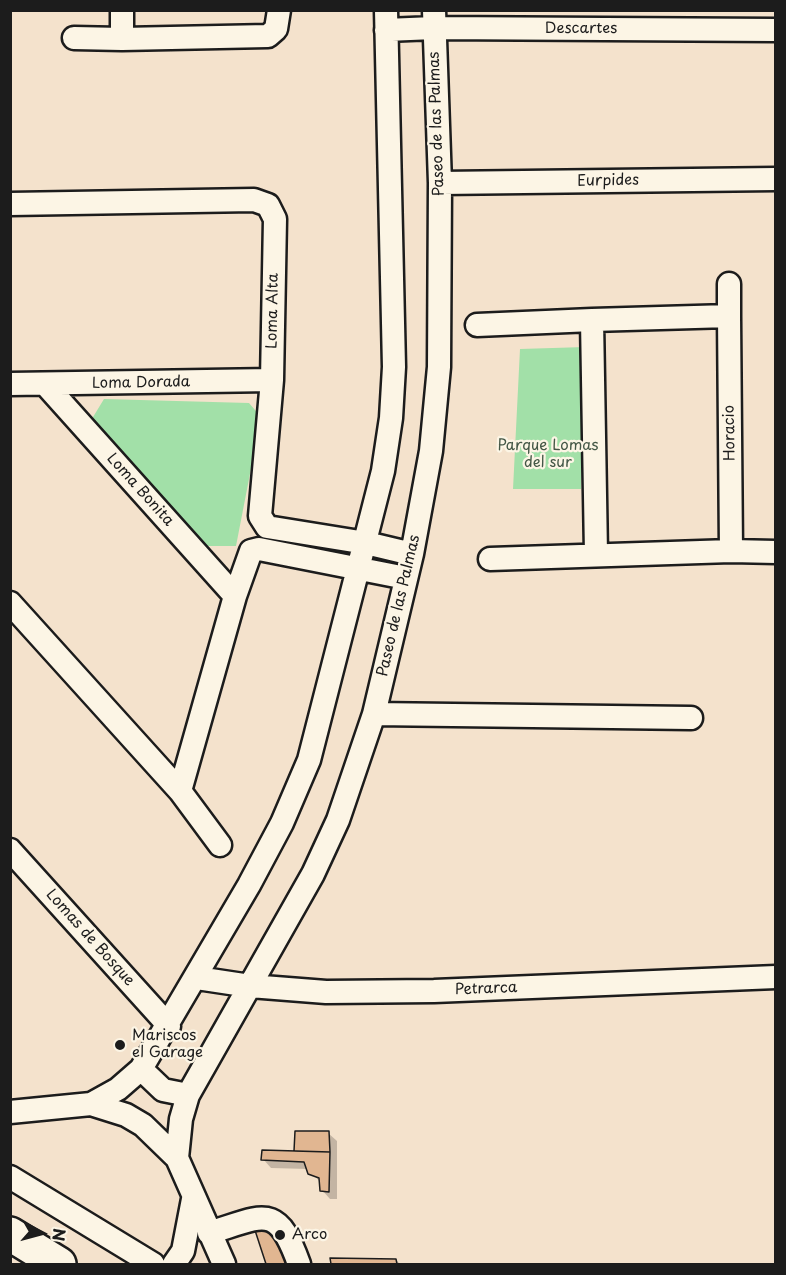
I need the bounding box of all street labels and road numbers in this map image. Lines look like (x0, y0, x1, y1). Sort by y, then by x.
street label: Descartes (545, 20, 617, 38)
street label: Paseo de las Palmas (425, 51, 449, 197)
street label: Eurpides (577, 171, 639, 191)
street label: Loma Alta (263, 273, 283, 349)
street label: Loma Dorada (92, 373, 190, 393)
street label: Horacio (721, 405, 739, 461)
street label: Loma Bonita (103, 450, 177, 530)
street label: Paseo de las Palmas (374, 533, 424, 679)
street label: Lomas de Bosque (42, 886, 138, 990)
street label: Petrarca (454, 979, 518, 999)

